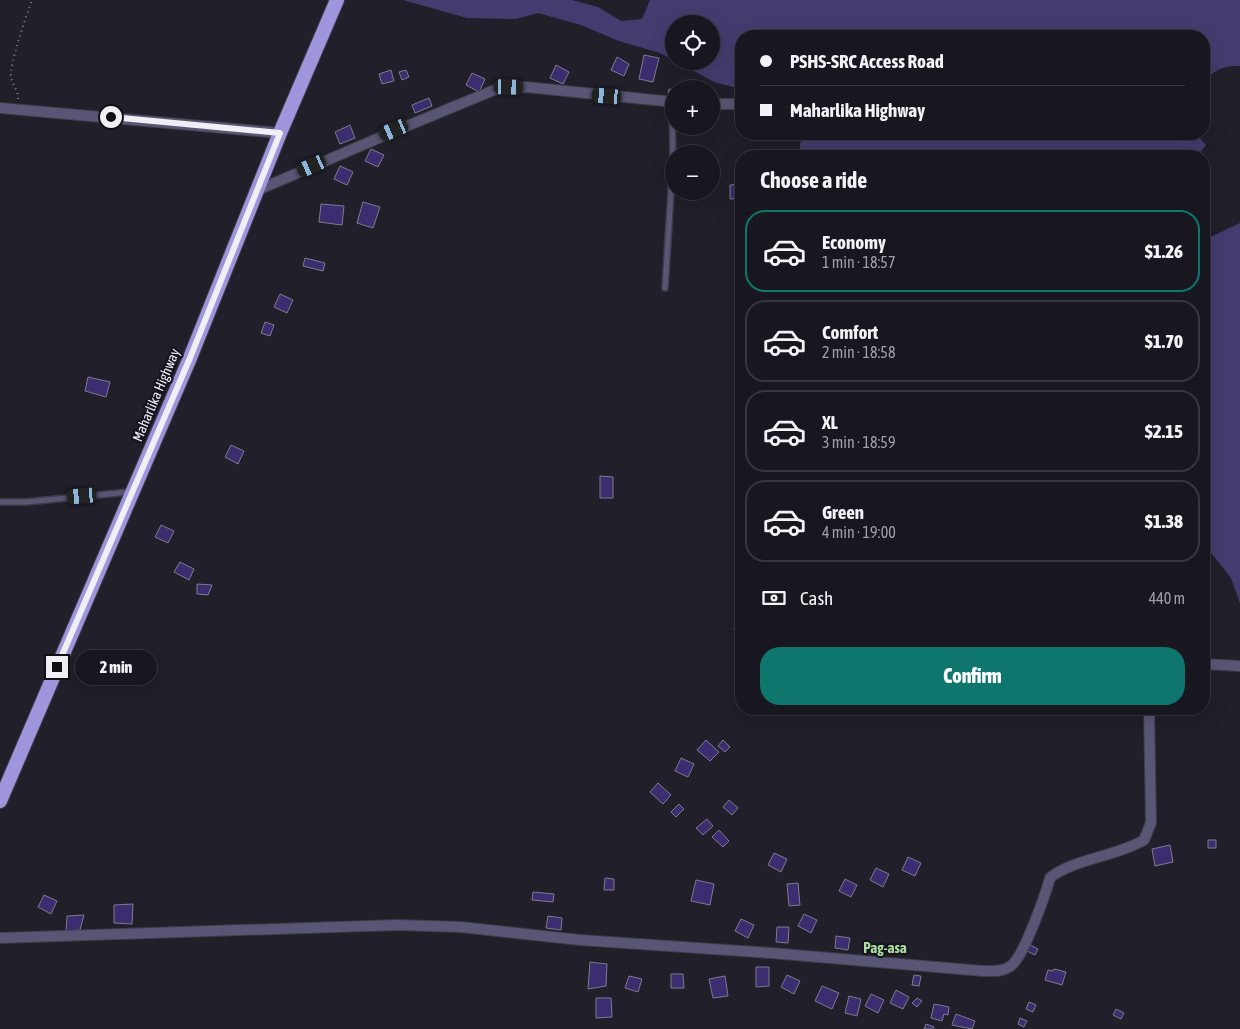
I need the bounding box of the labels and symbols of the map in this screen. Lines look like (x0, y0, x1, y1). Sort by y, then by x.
car (493, 79, 524, 95)
car (591, 87, 622, 105)
route start (100, 106, 122, 128)
car (377, 117, 410, 143)
car (295, 153, 328, 179)
street label: Maharlika Highway (129, 346, 183, 444)
car (66, 487, 97, 505)
callout: 2 min (74, 650, 157, 684)
route end (46, 656, 68, 678)
district label: Pag-asa (863, 939, 907, 956)

